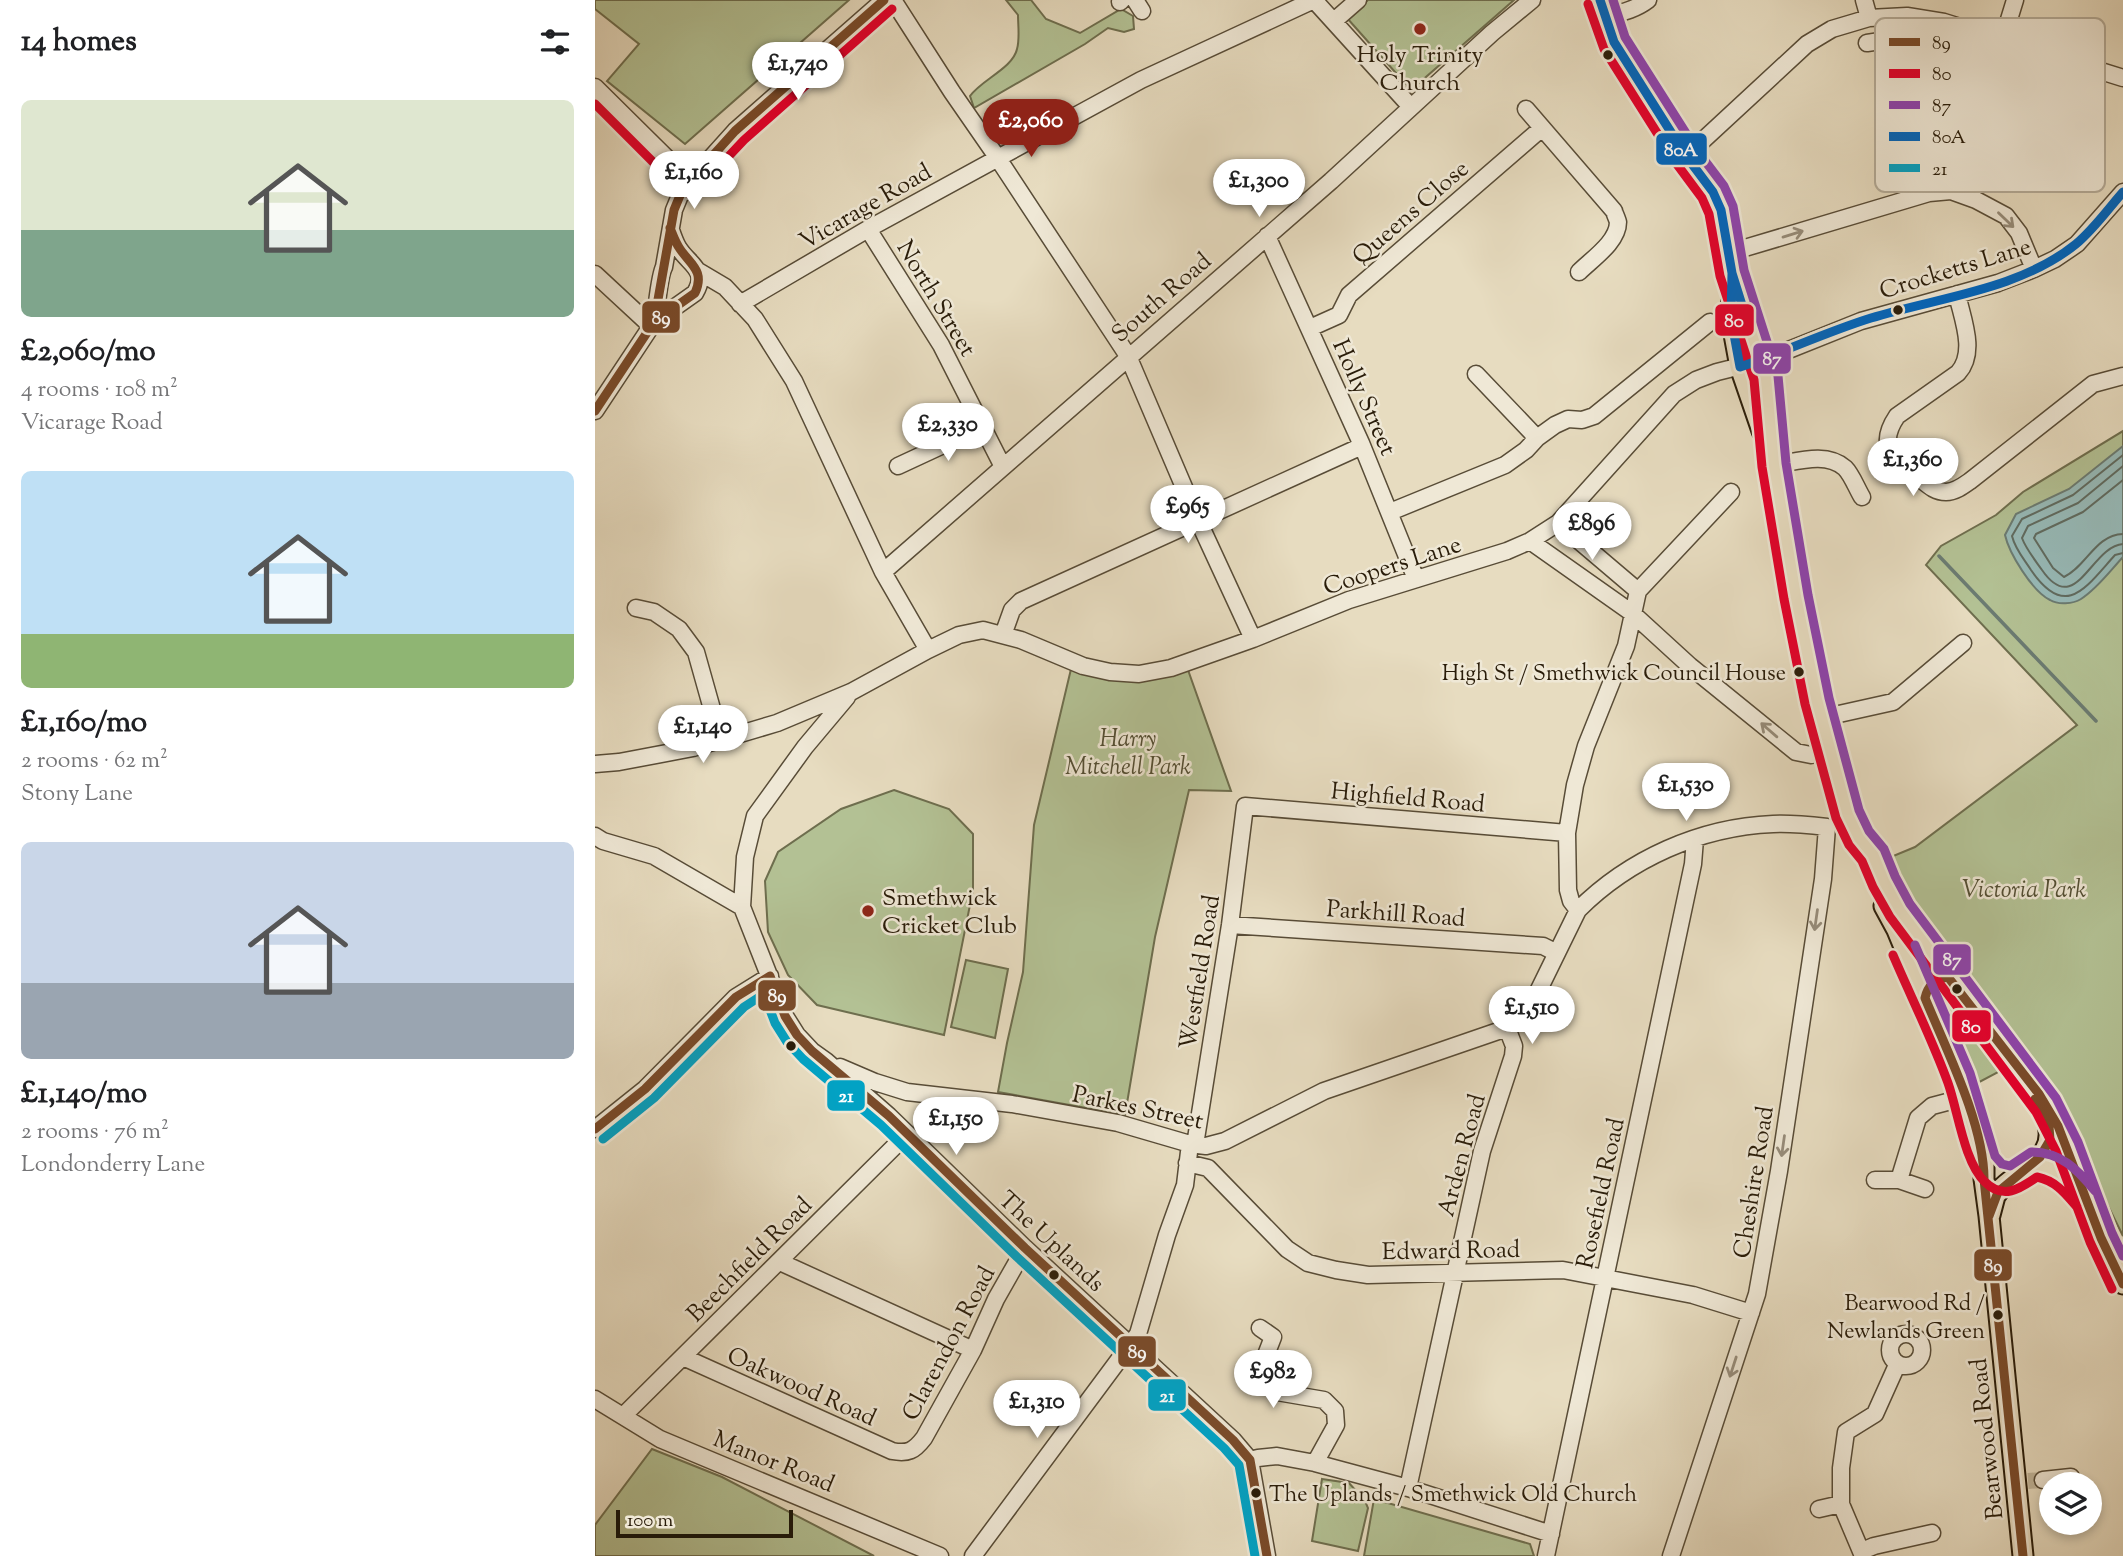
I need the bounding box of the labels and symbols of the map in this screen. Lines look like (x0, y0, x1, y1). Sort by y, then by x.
legend (1875, 18, 2105, 192)
marker: Holy Trinity Church (1412, 21, 1428, 37)
text: 89 (1932, 31, 1951, 58)
place label: Holy Trinity Church (1356, 39, 1484, 101)
pin: £1,740 (741, 42, 855, 102)
unlabelled marker (1601, 48, 1615, 62)
text: 80 (1932, 62, 1952, 89)
text: 87 (1932, 94, 1952, 121)
pin: £2,060 (974, 100, 1088, 159)
text: 80A (1932, 125, 1967, 152)
line badge: 80A (1655, 132, 1708, 166)
text: 80A (1664, 138, 1699, 165)
pin: £1,160 (637, 152, 751, 211)
street label: Queens Close (1346, 153, 1477, 274)
street label: Vicarage Road (794, 156, 939, 259)
text: 21 (1932, 157, 1948, 184)
pin: £1,300 (1202, 160, 1316, 219)
one-way arrow (1997, 211, 2015, 228)
one-way arrow (1782, 226, 1804, 239)
street label: Crocketts Lane (1875, 231, 2036, 309)
street label: North Street (887, 234, 983, 364)
street label: South Road (1105, 245, 1220, 352)
line badge: 89 (641, 300, 681, 334)
line badge: 80 (1714, 303, 1755, 337)
unlabelled marker (1891, 303, 1905, 317)
text: 89 (652, 306, 670, 333)
text: 80 (1724, 309, 1744, 336)
street label: Holly Street (1322, 334, 1404, 461)
line badge: 87 (1752, 342, 1792, 375)
text: 87 (1762, 347, 1782, 374)
pin: £2,330 (891, 404, 1005, 463)
pin: £1,360 (1856, 438, 1970, 498)
pin: £965 (1147, 486, 1229, 545)
pin: £896 (1551, 503, 1633, 562)
street label: Coopers Lane (1319, 529, 1466, 605)
place label: High St / Smethwick Council House (1442, 659, 1786, 691)
marker: High St / Smethwick Council House (1792, 665, 1806, 679)
pin: £1,140 (646, 706, 760, 765)
one-way arrow (1761, 722, 1779, 738)
park label: Harry Mitchell Park (1065, 723, 1191, 785)
pin: £1,530 (1629, 764, 1743, 823)
street label: Highfield Road (1329, 775, 1487, 823)
park label: Victoria Park (1962, 874, 2086, 908)
place label: Smethwick Cricket Club (882, 882, 1017, 944)
street label: Westfield Road (1172, 892, 1230, 1052)
street label: Parkhill Road (1325, 893, 1467, 937)
marker: Smethwick Cricket Club (860, 903, 876, 919)
one-way arrow (1810, 909, 1823, 931)
line badge: 87 (1932, 943, 1972, 976)
text: 87 (1942, 948, 1962, 975)
line badge: 89 (757, 979, 797, 1012)
unlabelled marker (1950, 982, 1964, 996)
text: 89 (768, 984, 786, 1011)
pin: £1,510 (1475, 986, 1589, 1046)
line badge: 80 (1951, 1009, 1992, 1043)
text: 80 (1961, 1015, 1981, 1042)
unlabelled marker (784, 1039, 798, 1053)
street label: Parkes Street (1069, 1078, 1206, 1139)
line badge: 21 (826, 1079, 866, 1112)
text: 21 (838, 1084, 854, 1111)
street label: Arden Road (1430, 1090, 1496, 1221)
pin: £1,150 (899, 1098, 1013, 1157)
street label: Cheshire Road (1726, 1103, 1784, 1261)
street label: Rosefield Road (1569, 1114, 1635, 1272)
one-way arrow (1776, 1134, 1789, 1156)
street label: The Uplands (990, 1184, 1111, 1301)
street label: Beechfield Road (680, 1190, 821, 1331)
street label: Edward Road (1382, 1234, 1521, 1270)
line badge: 89 (1973, 1248, 2013, 1282)
text: 89 (1984, 1254, 2002, 1281)
street label: Clarendon Road (895, 1260, 1005, 1427)
unlabelled marker (1047, 1268, 1061, 1282)
place label: Bearwood Rd / Newlands Green (1827, 1289, 1985, 1349)
marker: Bearwood Rd / Newlands Green (1991, 1308, 2005, 1322)
line badge: 89 (1117, 1335, 1157, 1368)
street label: Oakwood Road (721, 1340, 882, 1436)
text: 89 (1128, 1340, 1146, 1367)
pin: £982 (1232, 1350, 1314, 1410)
one-way arrow (1726, 1356, 1739, 1378)
street label: Bearwood Road (1963, 1356, 2013, 1521)
line badge: 21 (1147, 1378, 1187, 1412)
pin: £1,310 (980, 1380, 1094, 1440)
text: 21 (1159, 1384, 1175, 1411)
street label: Manor Road (707, 1423, 839, 1503)
place label: The Uplands / Smethwick Old Church (1269, 1480, 1637, 1512)
marker: The Uplands / Smethwick Old Church (1249, 1486, 1263, 1500)
scale bar (616, 1507, 793, 1539)

